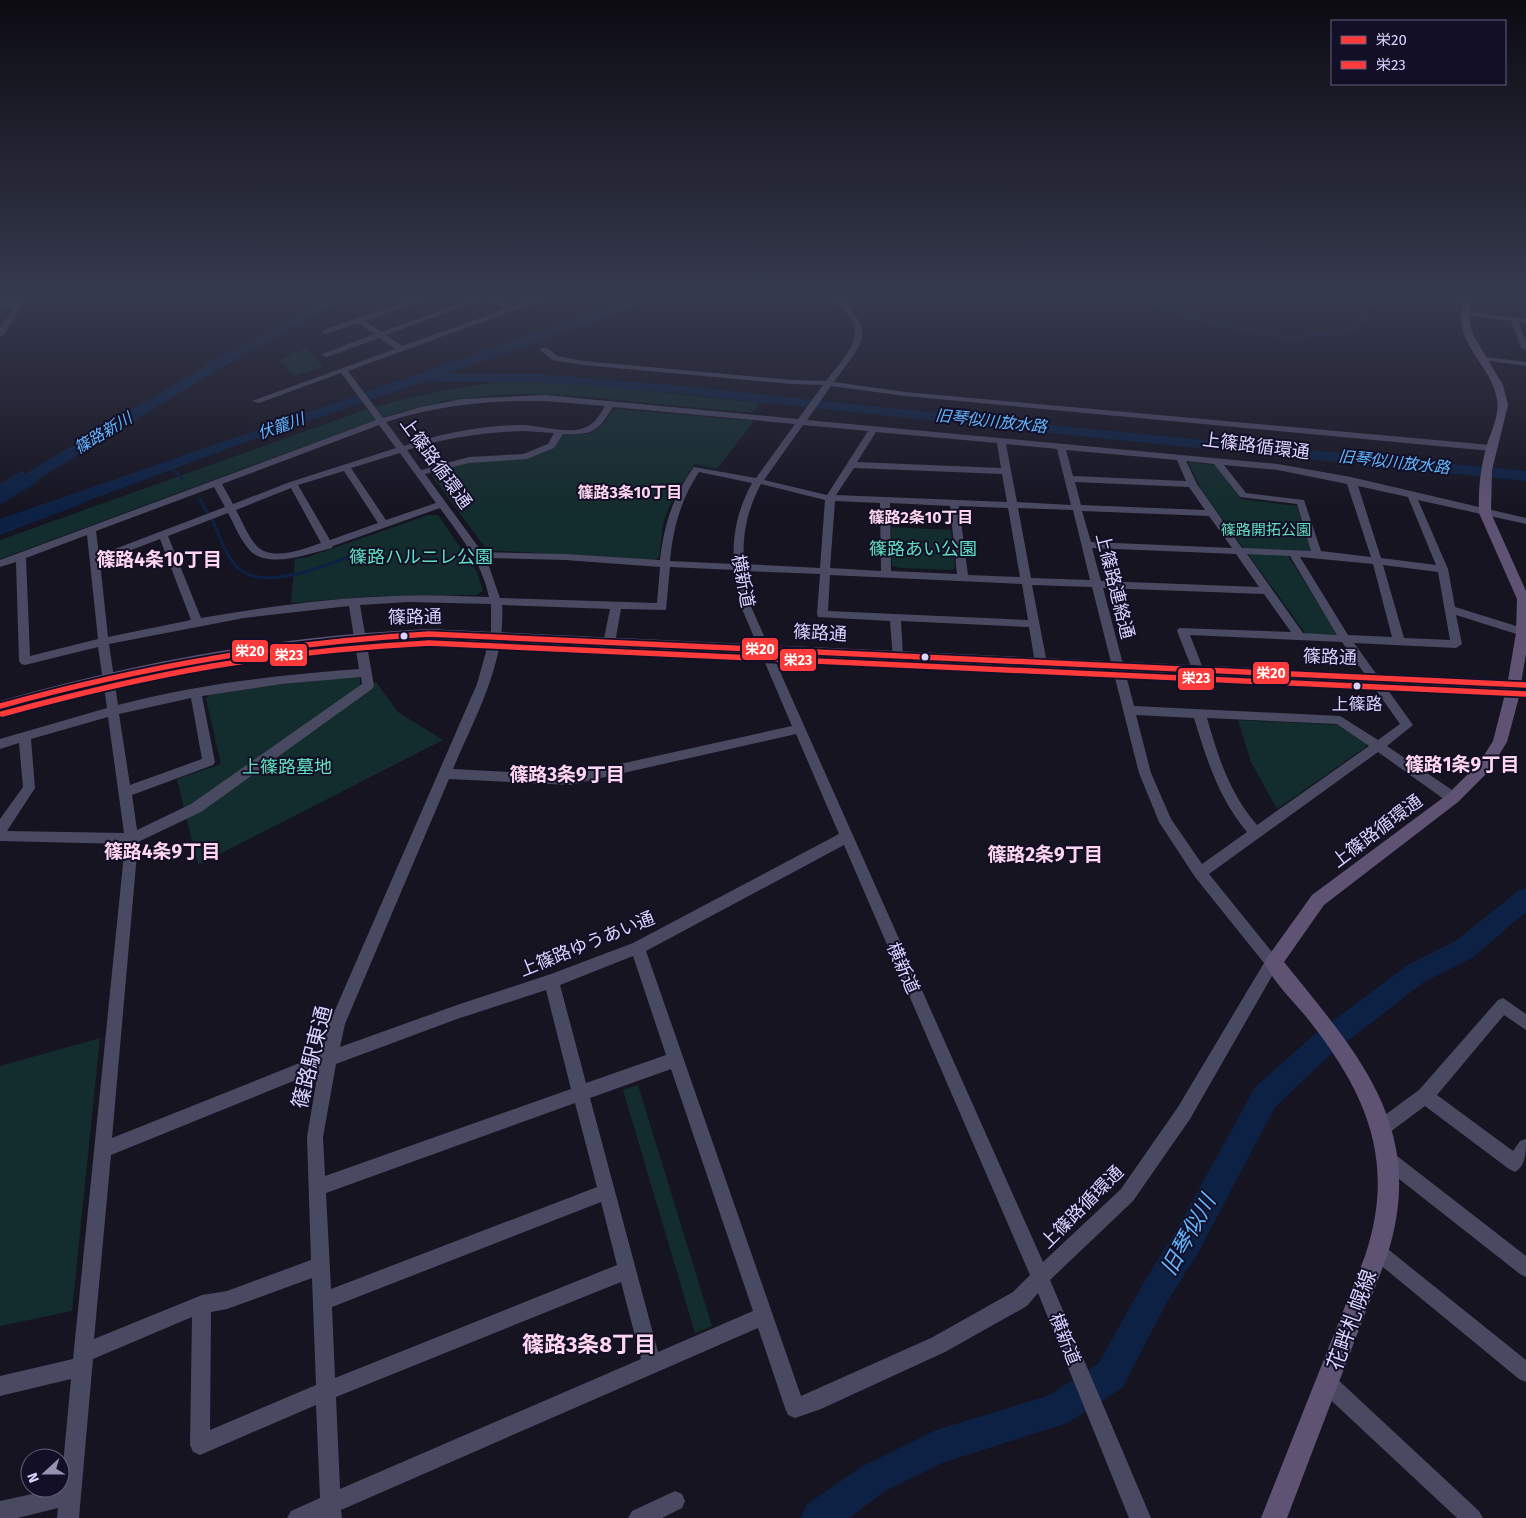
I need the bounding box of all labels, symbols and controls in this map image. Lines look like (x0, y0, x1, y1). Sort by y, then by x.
legend (1331, 20, 1506, 85)
text: 栄20 (1376, 31, 1407, 49)
text: 栄23 (1376, 56, 1406, 74)
water label: 旧琴似川放水路 (934, 406, 1050, 437)
water label: 篠路新川 (71, 407, 137, 458)
water label: 伏籠川 (255, 409, 309, 443)
street label: 上篠路循環通 (395, 413, 477, 513)
street label: 上篠路循環通 (1201, 429, 1311, 463)
water label: 旧琴似川放水路 (1337, 447, 1453, 478)
district label: 篠路3条10丁目 (577, 483, 683, 502)
district label: 篠路2条10丁目 (868, 508, 974, 527)
park label: 篠路開拓公園 (1221, 521, 1311, 539)
street label: 上篠路連絡通 (1091, 531, 1139, 641)
park label: 篠路あい公園 (869, 538, 977, 560)
park label: 篠路ハルニレ公園 (349, 546, 493, 568)
district label: 篠路4条10丁目 (96, 548, 222, 571)
street label: 横新道 (727, 552, 759, 610)
street label: 篠路通 (388, 606, 442, 628)
street label: 篠路通 (792, 621, 848, 645)
unlabelled marker (399, 631, 409, 641)
line badge: 栄20 (741, 637, 779, 661)
line badge: 栄20 (231, 639, 269, 663)
text: 栄20 (745, 641, 775, 658)
text: 栄20 (235, 643, 265, 660)
line badge: 栄23 (269, 643, 308, 667)
street label: 篠路通 (1303, 645, 1357, 669)
text: 栄23 (275, 647, 303, 664)
line badge: 栄23 (779, 648, 817, 672)
text: 栄23 (784, 652, 812, 669)
unlabelled marker (920, 652, 930, 662)
line badge: 栄20 (1252, 661, 1290, 685)
text: 栄20 (1256, 665, 1286, 682)
line badge: 栄23 (1177, 667, 1215, 691)
text: 栄23 (1182, 670, 1210, 687)
marker: 上篠路 (1352, 681, 1362, 691)
place label: 上篠路 (1332, 694, 1383, 715)
district label: 篠路1条9丁目 (1405, 753, 1519, 776)
park label: 上篠路墓地 (242, 756, 332, 778)
district label: 篠路3条9丁目 (509, 763, 625, 786)
street label: 上篠路循環通 (1327, 790, 1427, 872)
district label: 篠路4条9丁目 (104, 840, 220, 863)
district label: 篠路2条9丁目 (987, 843, 1103, 866)
street label: 上篠路ゆうあい通 (516, 907, 658, 981)
street label: 横新道 (882, 939, 924, 997)
street label: 篠路駅東通 (287, 1003, 337, 1111)
street label: 上篠路循環通 (1036, 1161, 1128, 1253)
water label: 旧琴似川 (1155, 1188, 1222, 1280)
street label: 花畔札幌線 (1322, 1266, 1382, 1374)
street label: 横新道 (1045, 1310, 1085, 1368)
district label: 篠路3条8丁目 (522, 1331, 656, 1358)
north arrow (20, 1448, 70, 1498)
text: N (24, 1470, 43, 1485)

